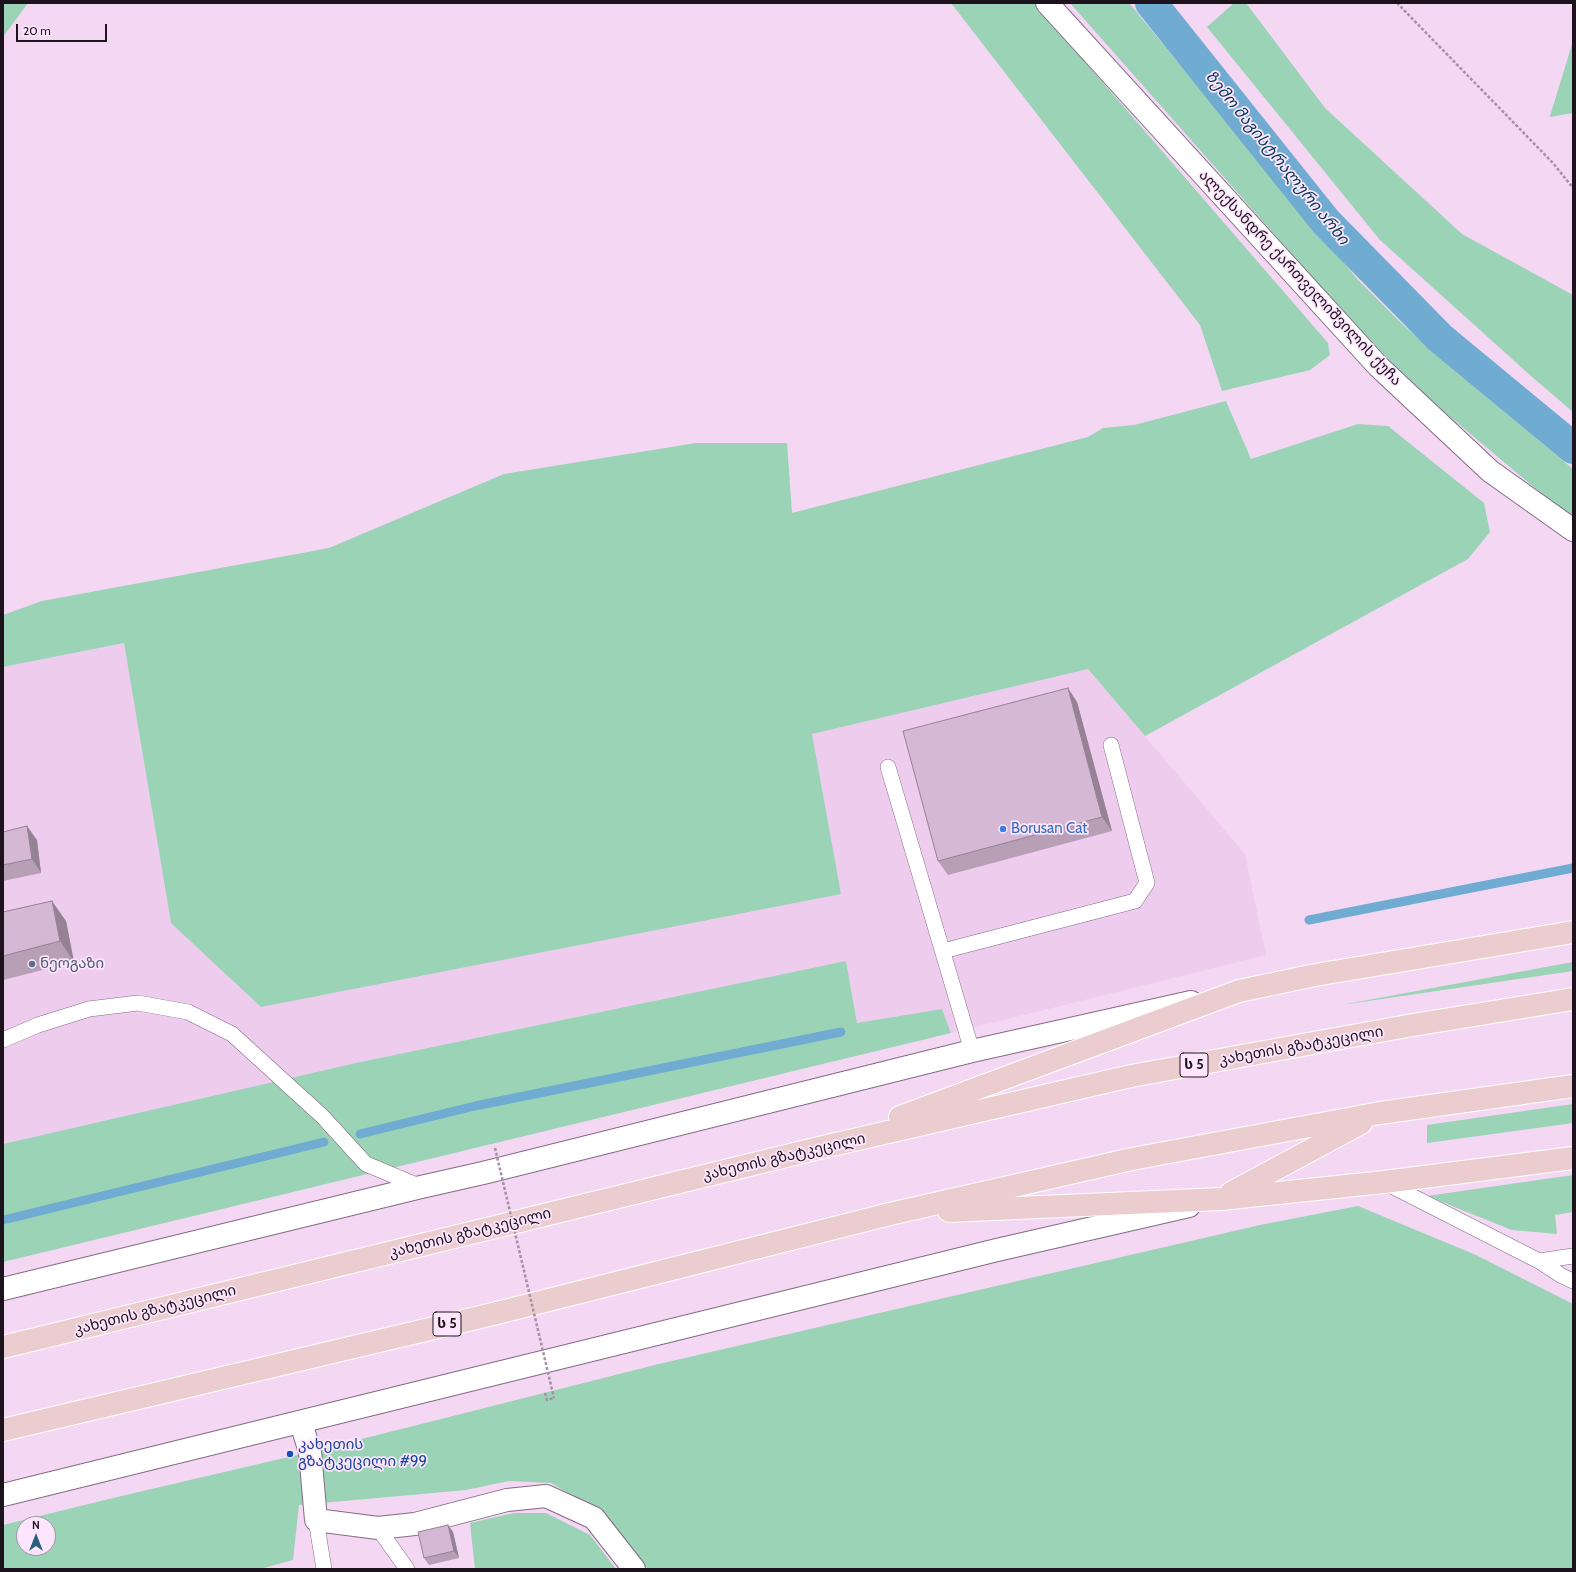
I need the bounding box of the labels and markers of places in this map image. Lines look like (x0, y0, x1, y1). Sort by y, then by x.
place label: Borusan Cat (1011, 820, 1087, 838)
marker: Borusan Cat (998, 824, 1008, 834)
place label: ნეოგაზი (40, 955, 104, 973)
marker: ნეოგაზი (27, 959, 37, 969)
place label: კახეთის გზატკეცილი #99 (298, 1436, 427, 1471)
marker: კახეთის გზატკეცილი #99 (285, 1449, 295, 1459)

